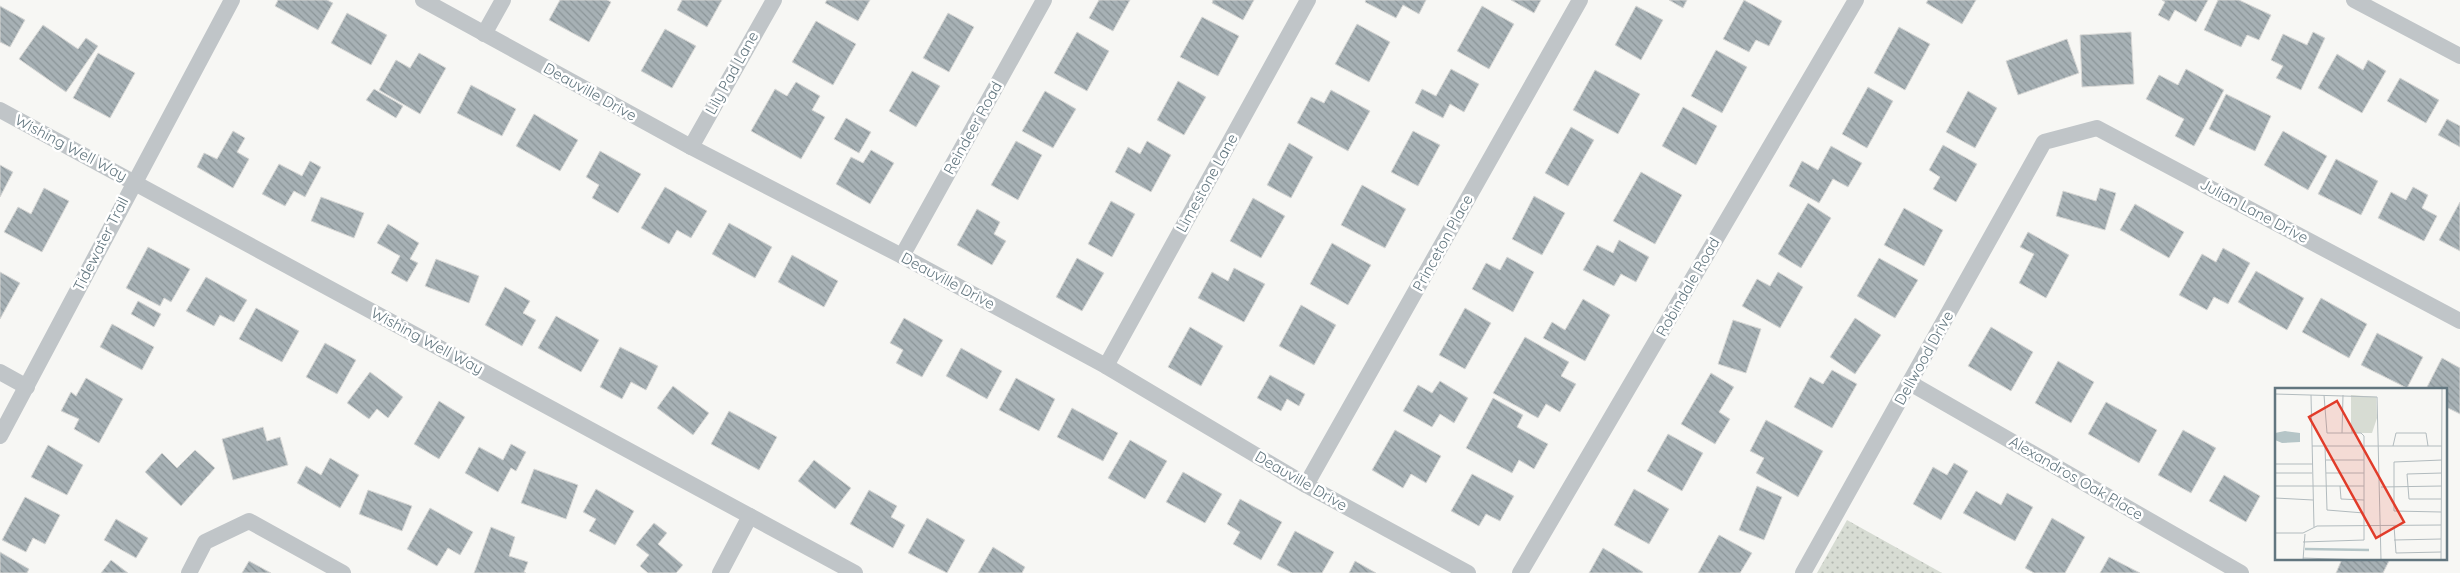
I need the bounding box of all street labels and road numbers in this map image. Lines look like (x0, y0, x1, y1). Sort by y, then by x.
street label: Lily Pad Lane (701, 28, 762, 118)
street label: Deauville Drive (540, 58, 640, 125)
street label: Reindeer Road (939, 78, 1006, 178)
street label: Wishing Well Way (12, 110, 131, 185)
street label: Limestone Lane (1172, 130, 1242, 235)
street label: Julian Lane Drive (2197, 174, 2312, 247)
street label: Princeton Place (1408, 191, 1477, 294)
street label: Tidewater Trail (69, 194, 132, 294)
street label: Robindale Road (1652, 234, 1724, 340)
street label: Deauville Drive (898, 248, 998, 313)
street label: Wishing Well Way (368, 303, 487, 378)
street label: Dellwood Drive (1890, 307, 1957, 408)
street label: Alexandros Oak Place (2006, 431, 2147, 524)
street label: Deauville Drive (1252, 446, 1351, 515)

